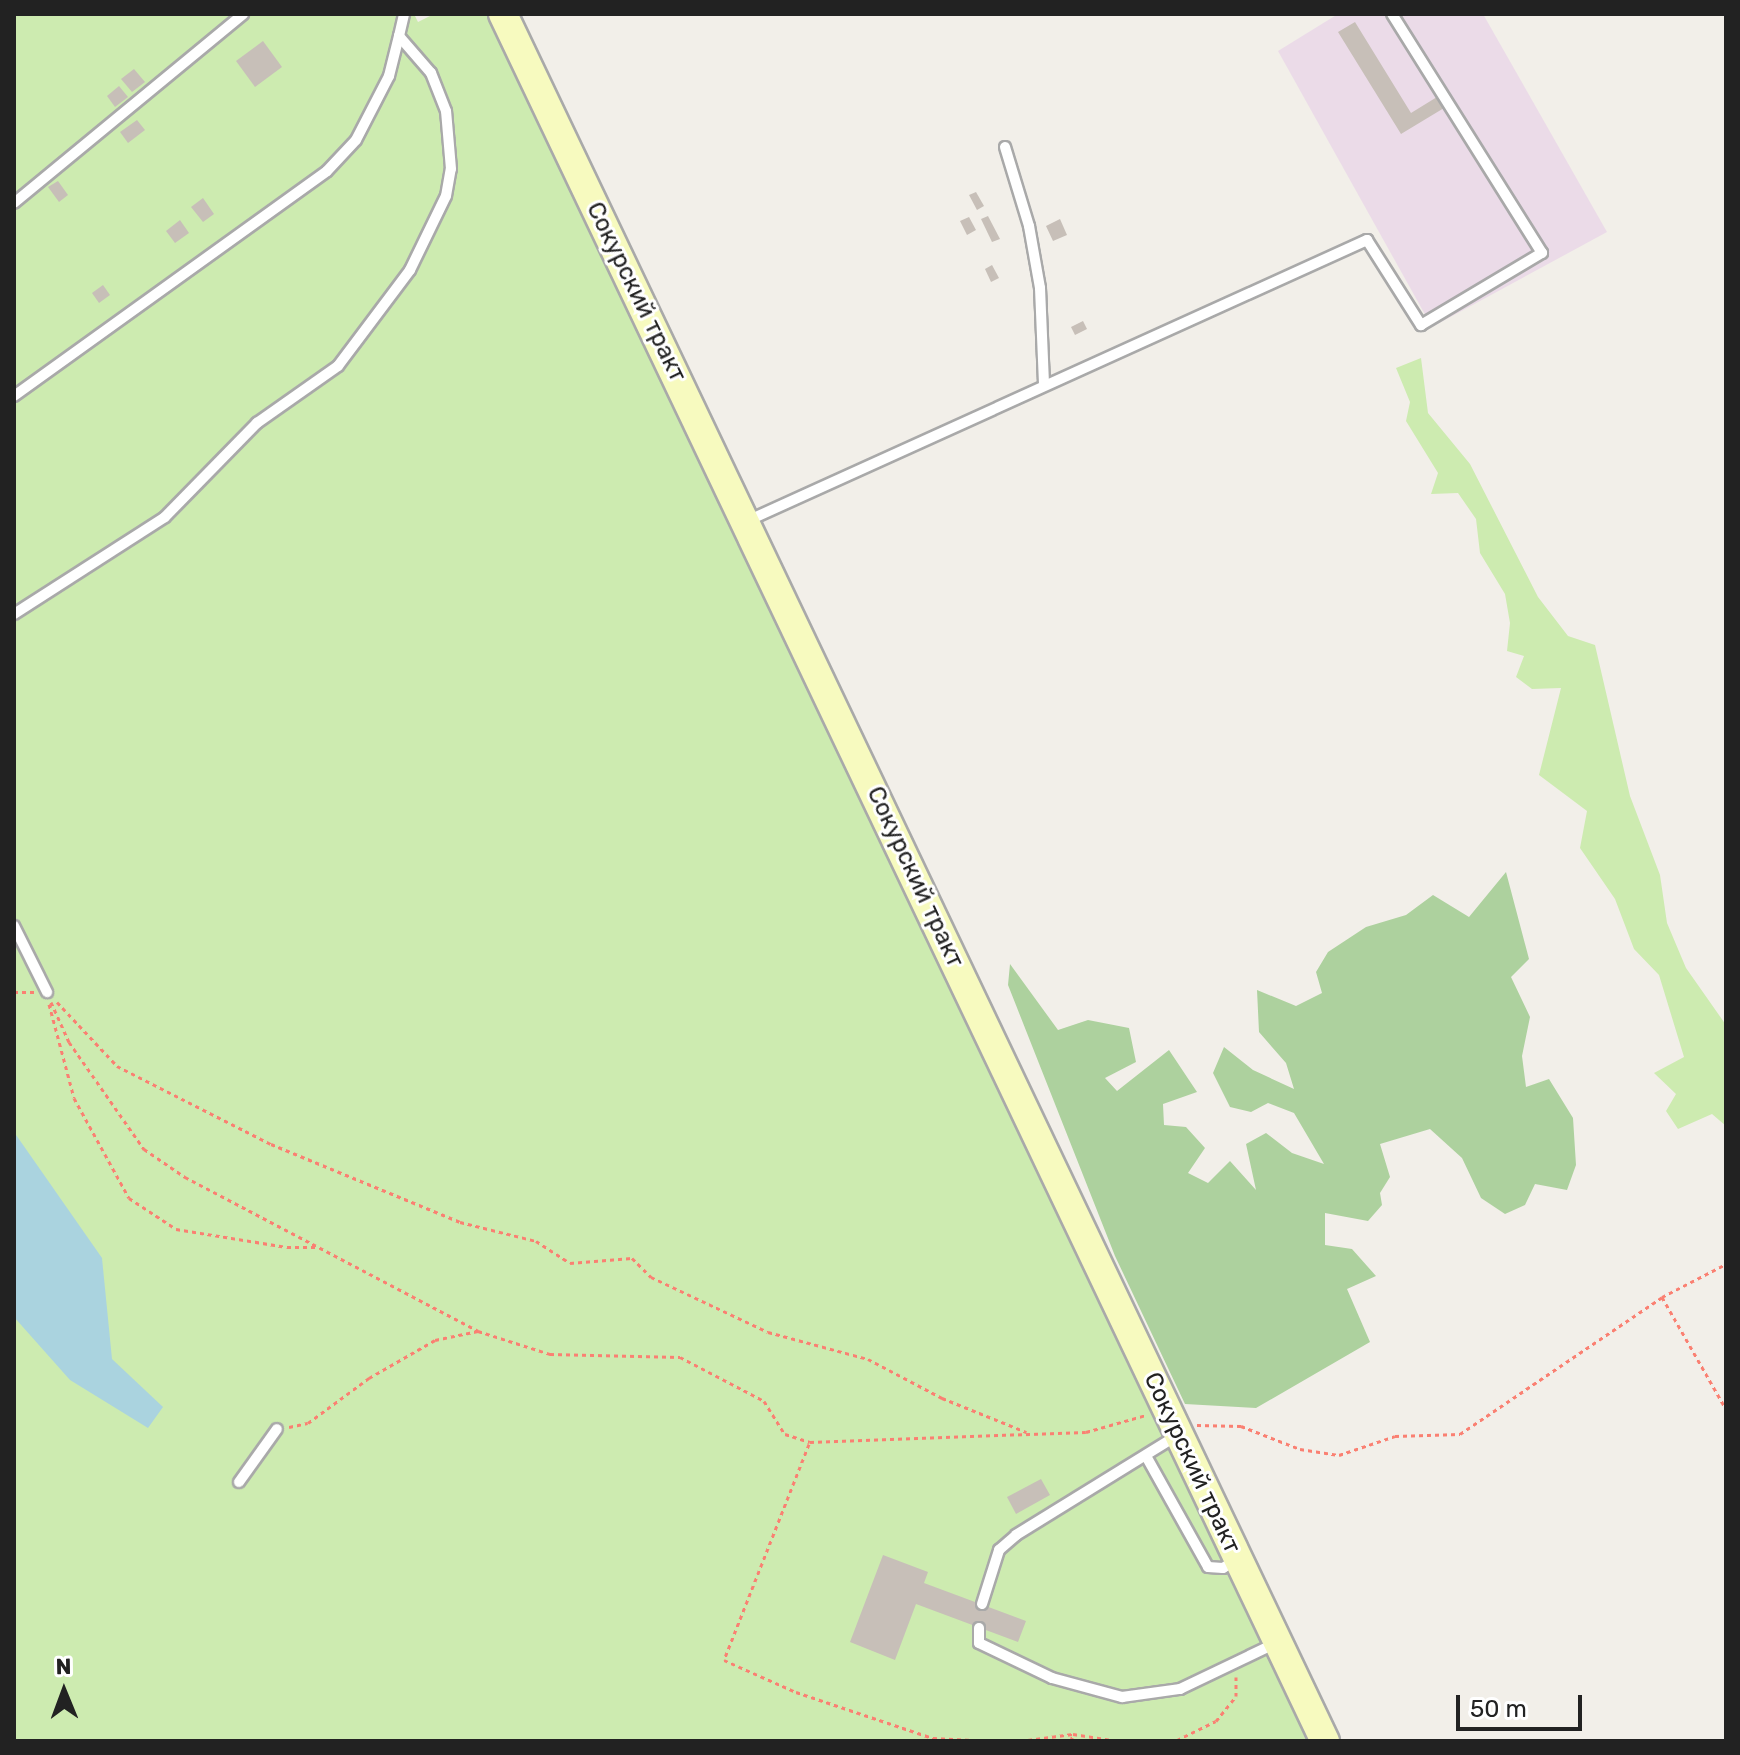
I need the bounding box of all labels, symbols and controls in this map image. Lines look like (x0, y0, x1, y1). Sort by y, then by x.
street label: Сокурский тракт (580, 197, 692, 387)
street label: Сокурский тракт (860, 782, 970, 972)
street label: Сокурский тракт (1137, 1368, 1247, 1558)
north arrow (24, 1651, 104, 1731)
text: N (55, 1653, 72, 1680)
scale bar (1460, 1679, 1586, 1729)
text: 50 m (1470, 1695, 1527, 1723)

